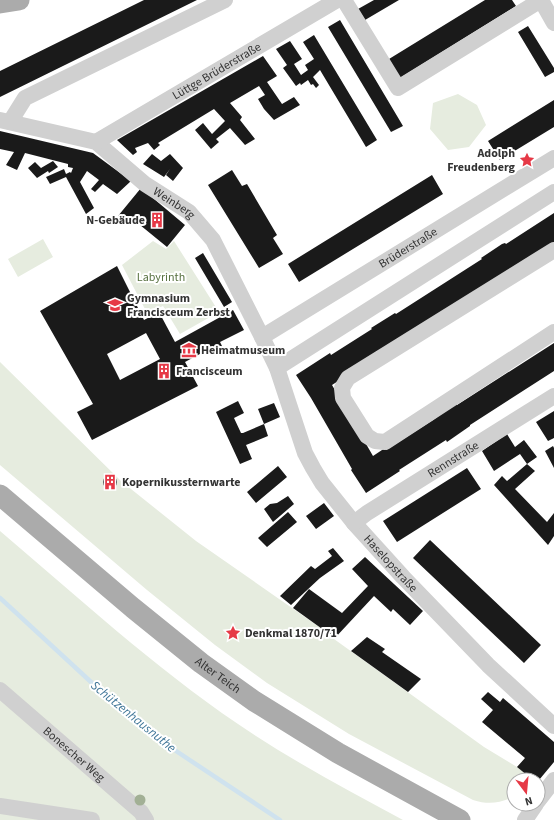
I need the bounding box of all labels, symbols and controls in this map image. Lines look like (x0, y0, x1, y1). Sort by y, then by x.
street label: Lüttge Brüderstraße (169, 39, 265, 104)
place label: Adolph Freudenberg (447, 145, 516, 176)
place icon: Adolph Freudenberg (518, 151, 536, 169)
street label: Weinberg (150, 183, 199, 223)
building icon: N-Gebäude (148, 211, 166, 229)
place label: N-Gebäude (86, 212, 145, 229)
street label: Brüderstraße (375, 223, 441, 273)
park label: Labyrinth (137, 269, 185, 286)
place label: Gymnasium Francisceum Zerbst (127, 290, 230, 321)
school or university icon: Gymnasium Francisceum Zerbst (106, 296, 124, 314)
museum icon: Heimatmuseum (180, 341, 198, 359)
place label: Heimatmuseum (201, 342, 285, 359)
building icon: Francisceum (155, 362, 173, 380)
place label: Francisceum (176, 363, 243, 380)
street label: Rennstraße (425, 437, 482, 482)
building icon: Kopernikussternwarte (101, 473, 119, 491)
place label: Kopernikussternwarte (122, 474, 241, 491)
street label: Haselopstraße (360, 531, 421, 596)
place icon: Denkmal 1870/71 (224, 624, 242, 642)
place label: Denkmal 1870/71 (245, 625, 337, 642)
street label: Alter Teich (191, 653, 244, 698)
water label: Schützenhausnuthe (87, 677, 180, 757)
street label: Bonescher Weg (39, 723, 108, 786)
north arrow (506, 772, 546, 812)
text: N (523, 793, 534, 809)

